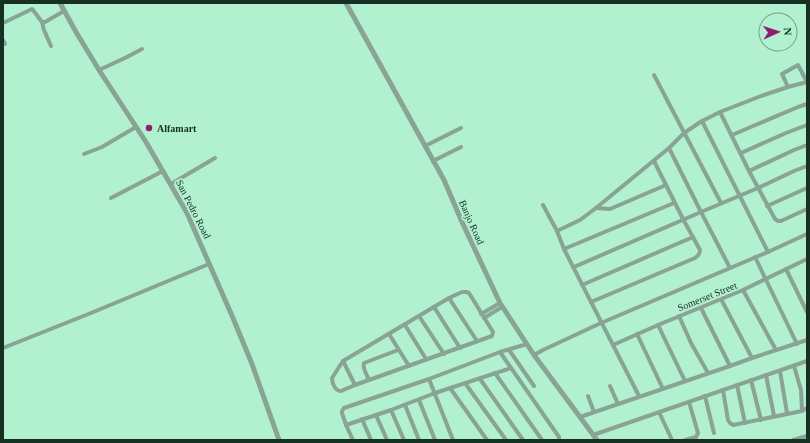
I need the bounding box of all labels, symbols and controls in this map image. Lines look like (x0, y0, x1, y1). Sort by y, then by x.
north arrow (758, 12, 798, 52)
text: N (782, 27, 794, 36)
marker: Alfamart (144, 123, 154, 133)
place label: Alfamart (157, 123, 197, 134)
street label: San Pedro Road (174, 178, 213, 240)
street label: Banjo Road (457, 198, 486, 246)
street label: Somerset Street (676, 279, 739, 313)

